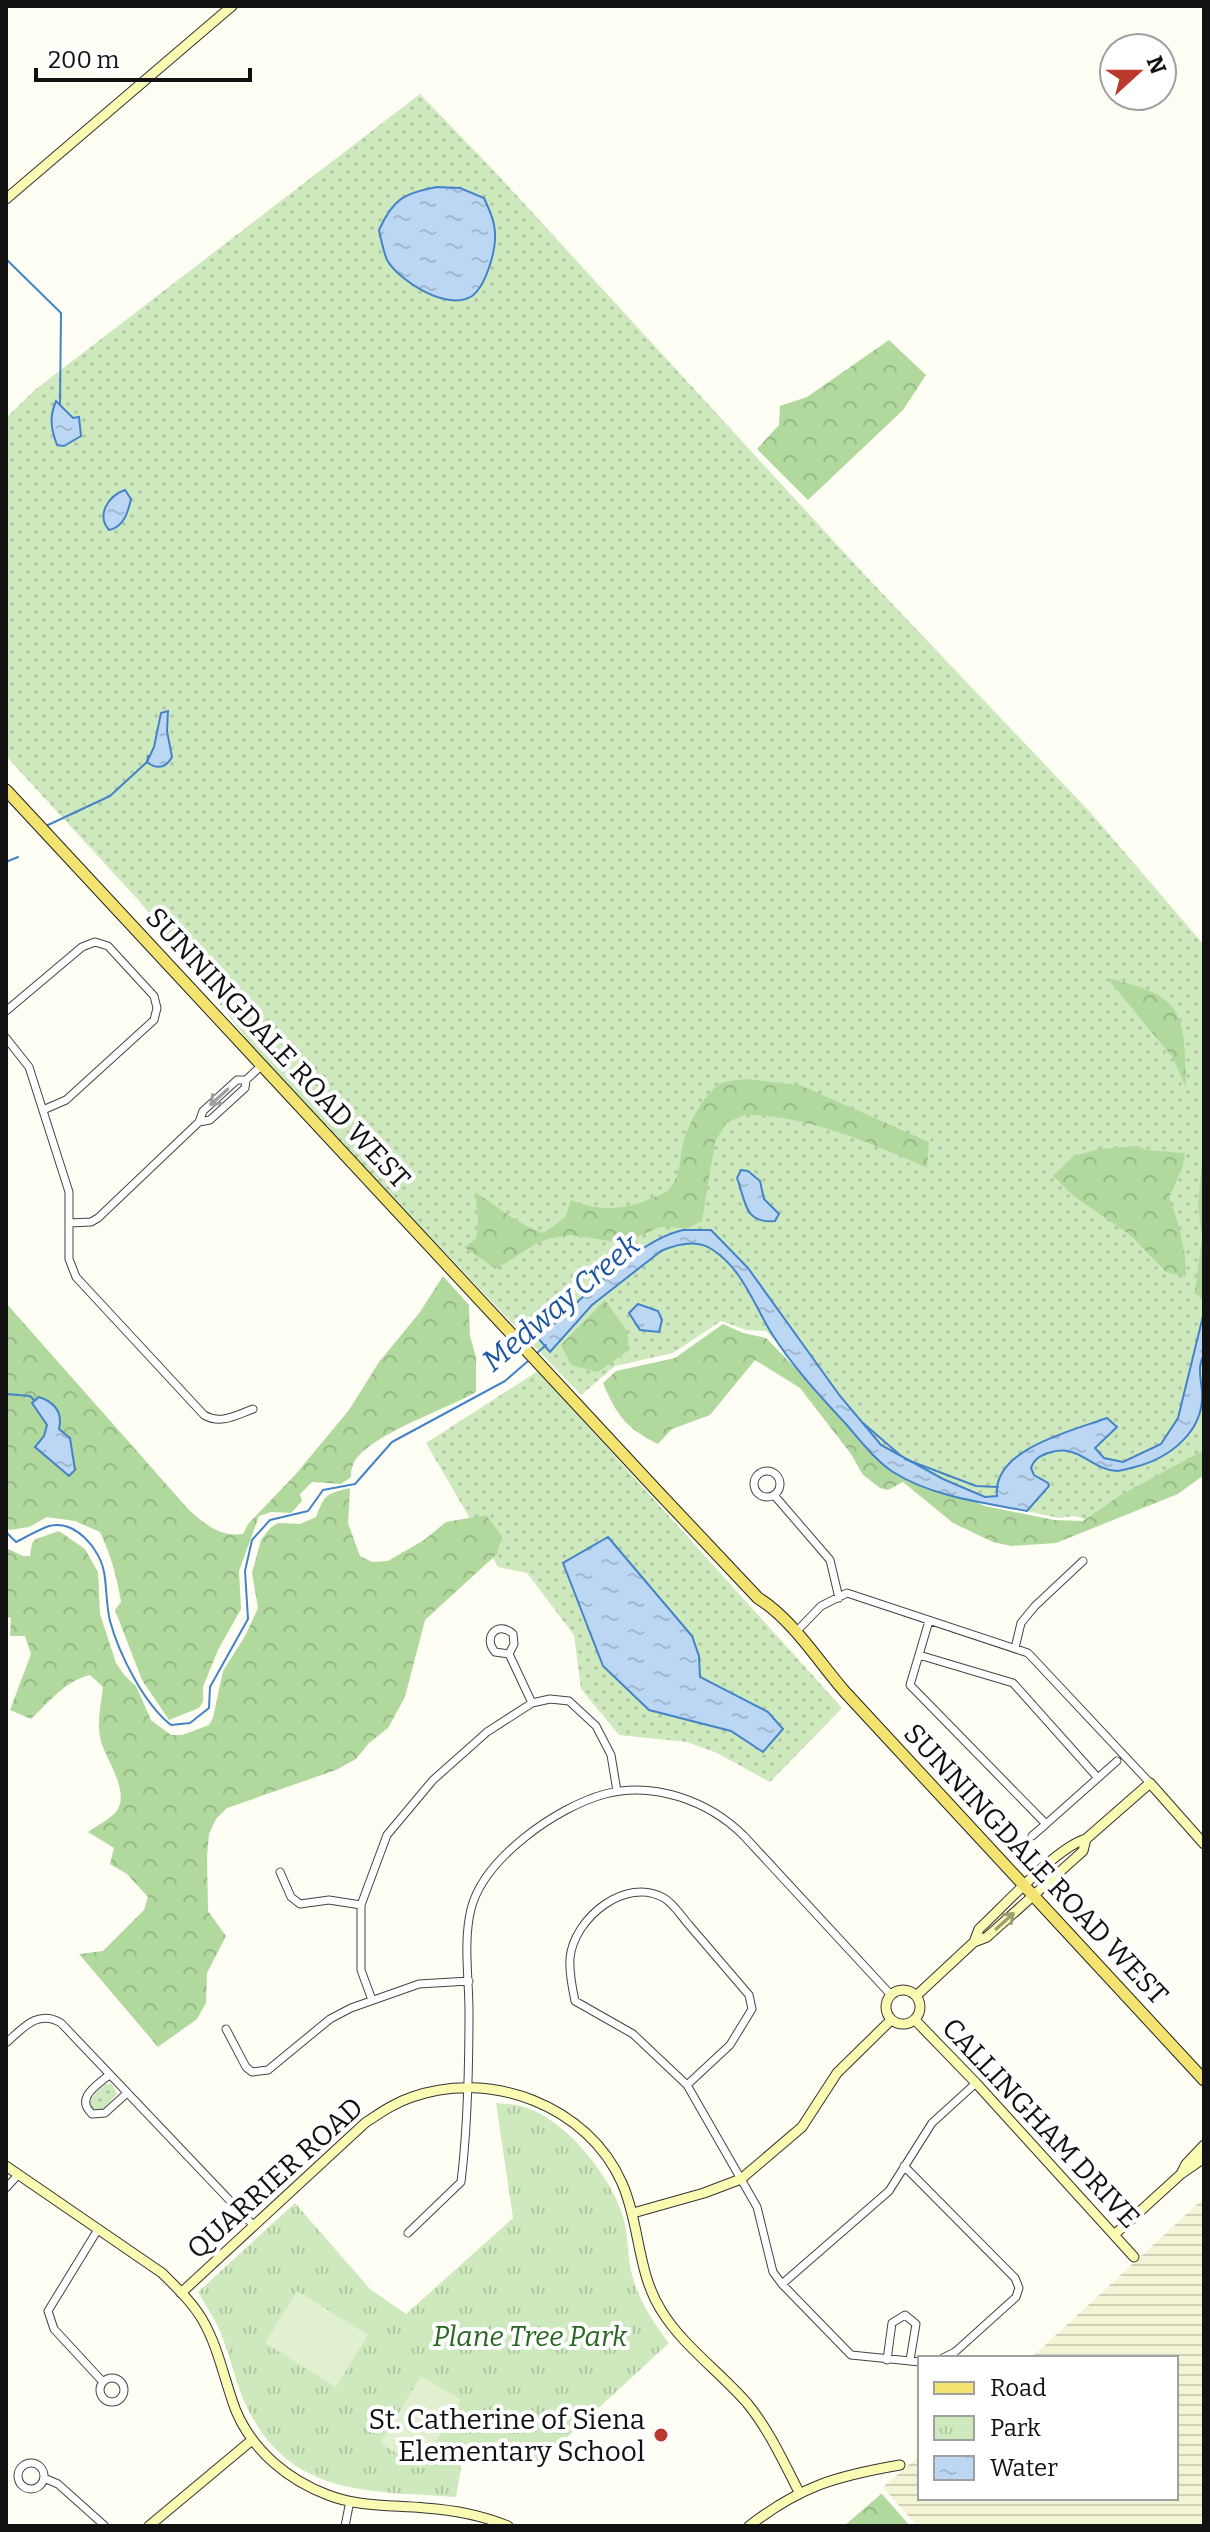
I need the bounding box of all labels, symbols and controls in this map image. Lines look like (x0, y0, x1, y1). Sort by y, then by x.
scale bar (36, 32, 250, 82)
north arrow (1098, 32, 1178, 112)
text: 200 m (48, 46, 120, 74)
text: N (1141, 52, 1172, 78)
street label: SUNNINGDALE ROAD WEST (139, 901, 417, 1195)
one-way arrow (209, 1087, 229, 1105)
water label: Medway Creek (475, 1226, 647, 1379)
street label: SUNNINGDALE ROAD WEST (897, 1717, 1175, 2011)
one-way arrow (994, 1912, 1014, 1930)
street label: CALLINGHAM DRIVE (935, 2011, 1147, 2235)
street label: QUARRIER ROAD (180, 2091, 370, 2265)
park label: Plane Tree Park (433, 2320, 628, 2353)
legend (918, 2356, 1178, 2500)
text: Road (990, 2374, 1046, 2402)
place label: St. Catherine of Siena Elementary School (368, 2403, 645, 2468)
text: Park (990, 2414, 1041, 2442)
marker: St. Catherine of Siena Elementary School (652, 2426, 670, 2444)
text: Water (990, 2454, 1058, 2482)

